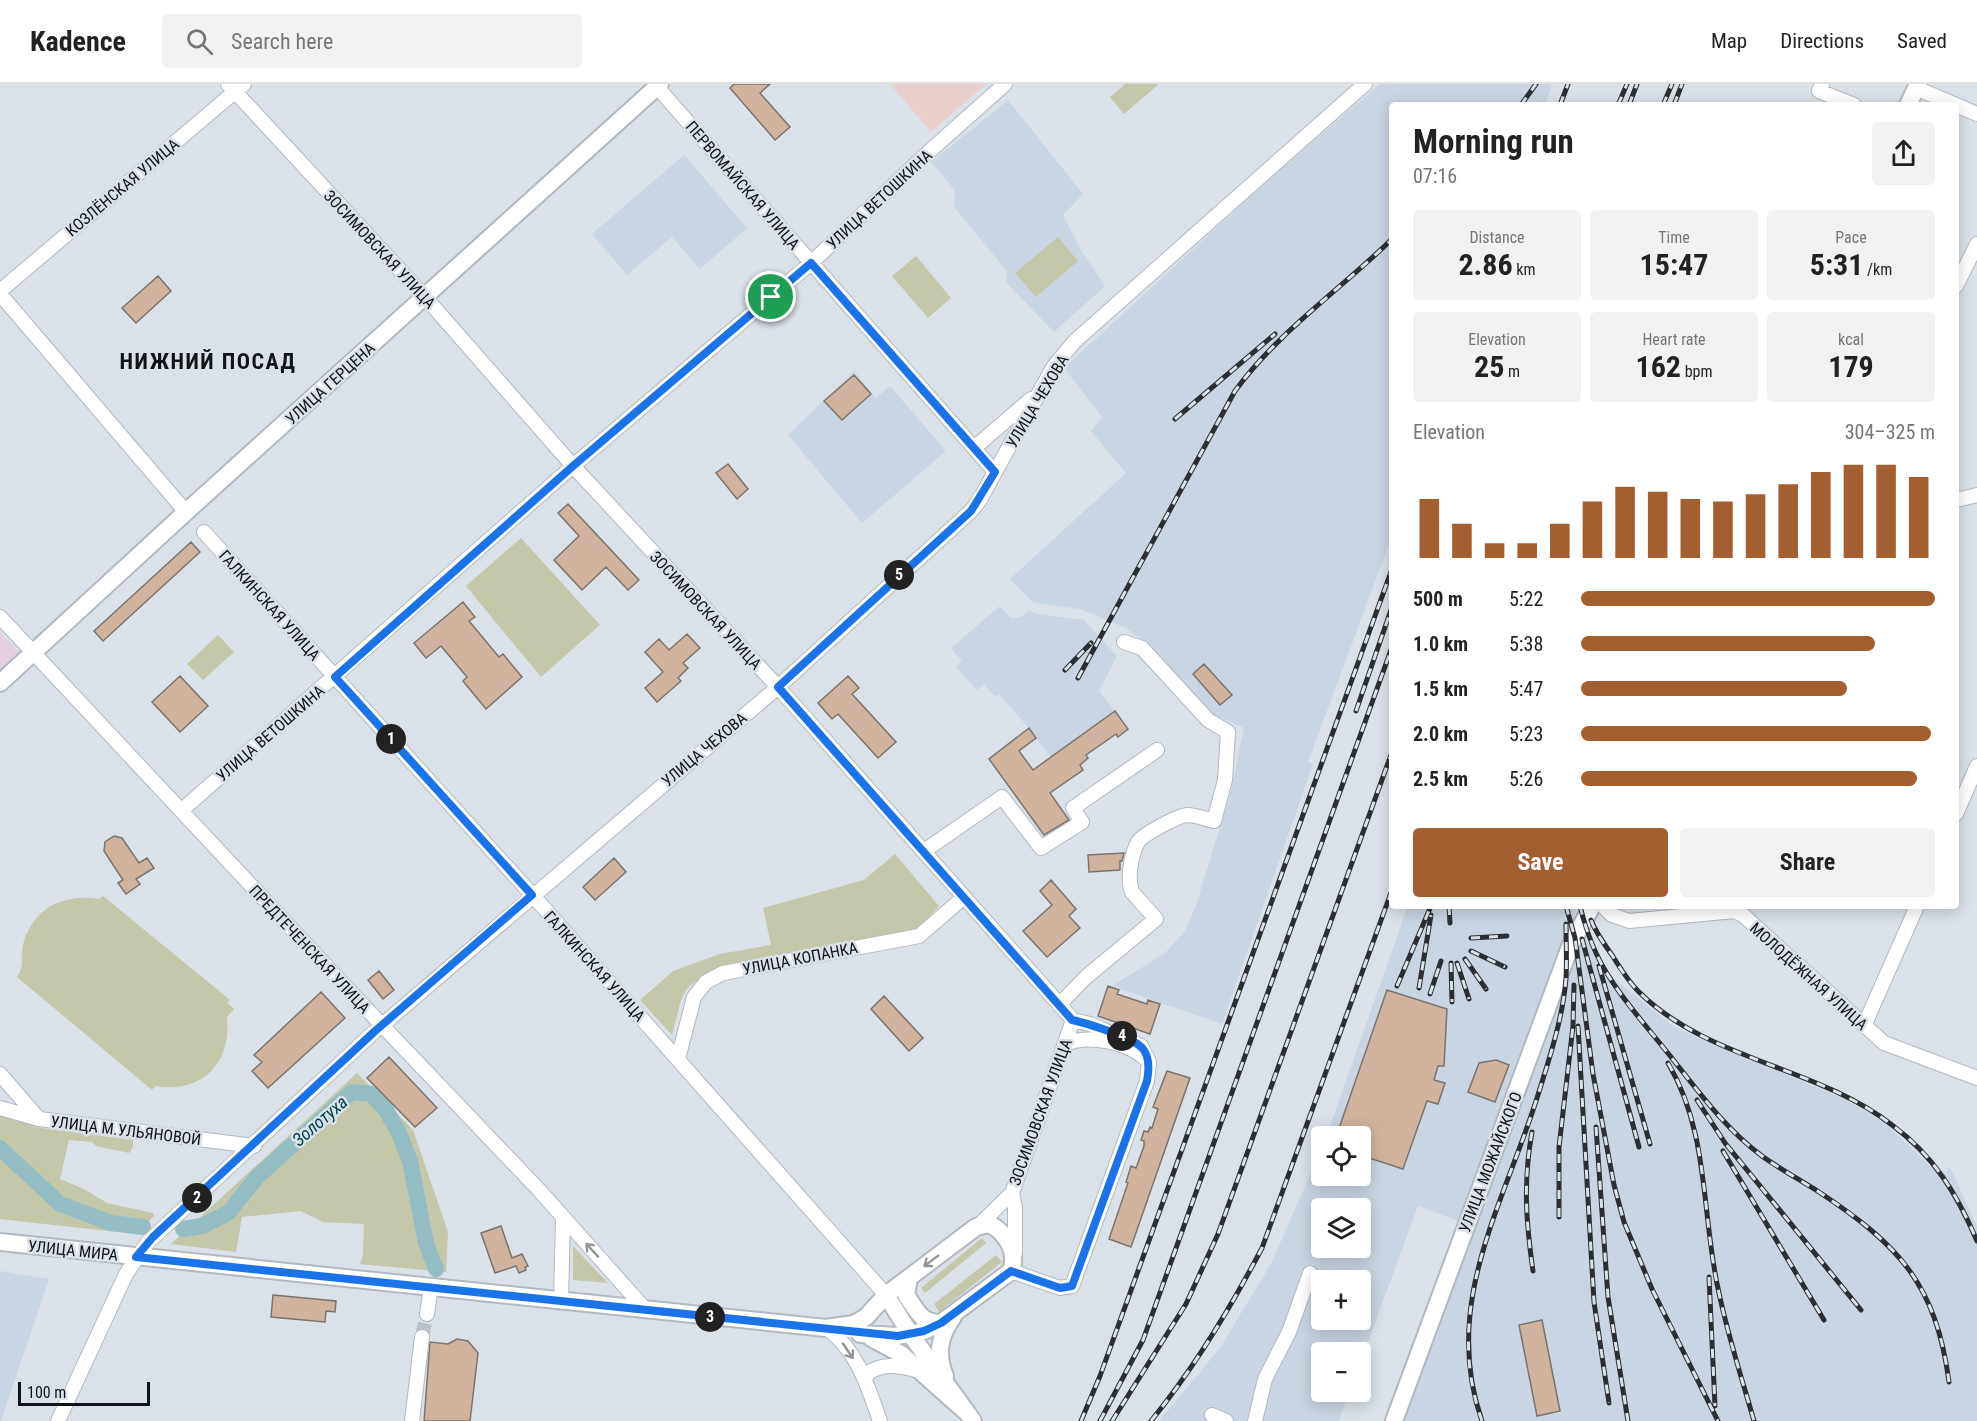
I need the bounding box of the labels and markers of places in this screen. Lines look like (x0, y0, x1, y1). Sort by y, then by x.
pin (745, 271, 796, 322)
pin: 5 (884, 560, 914, 590)
pin: 1 (376, 724, 406, 754)
pin: 4 (1107, 1021, 1137, 1051)
pin: 2 (182, 1183, 212, 1213)
pin: 3 (695, 1302, 725, 1332)

